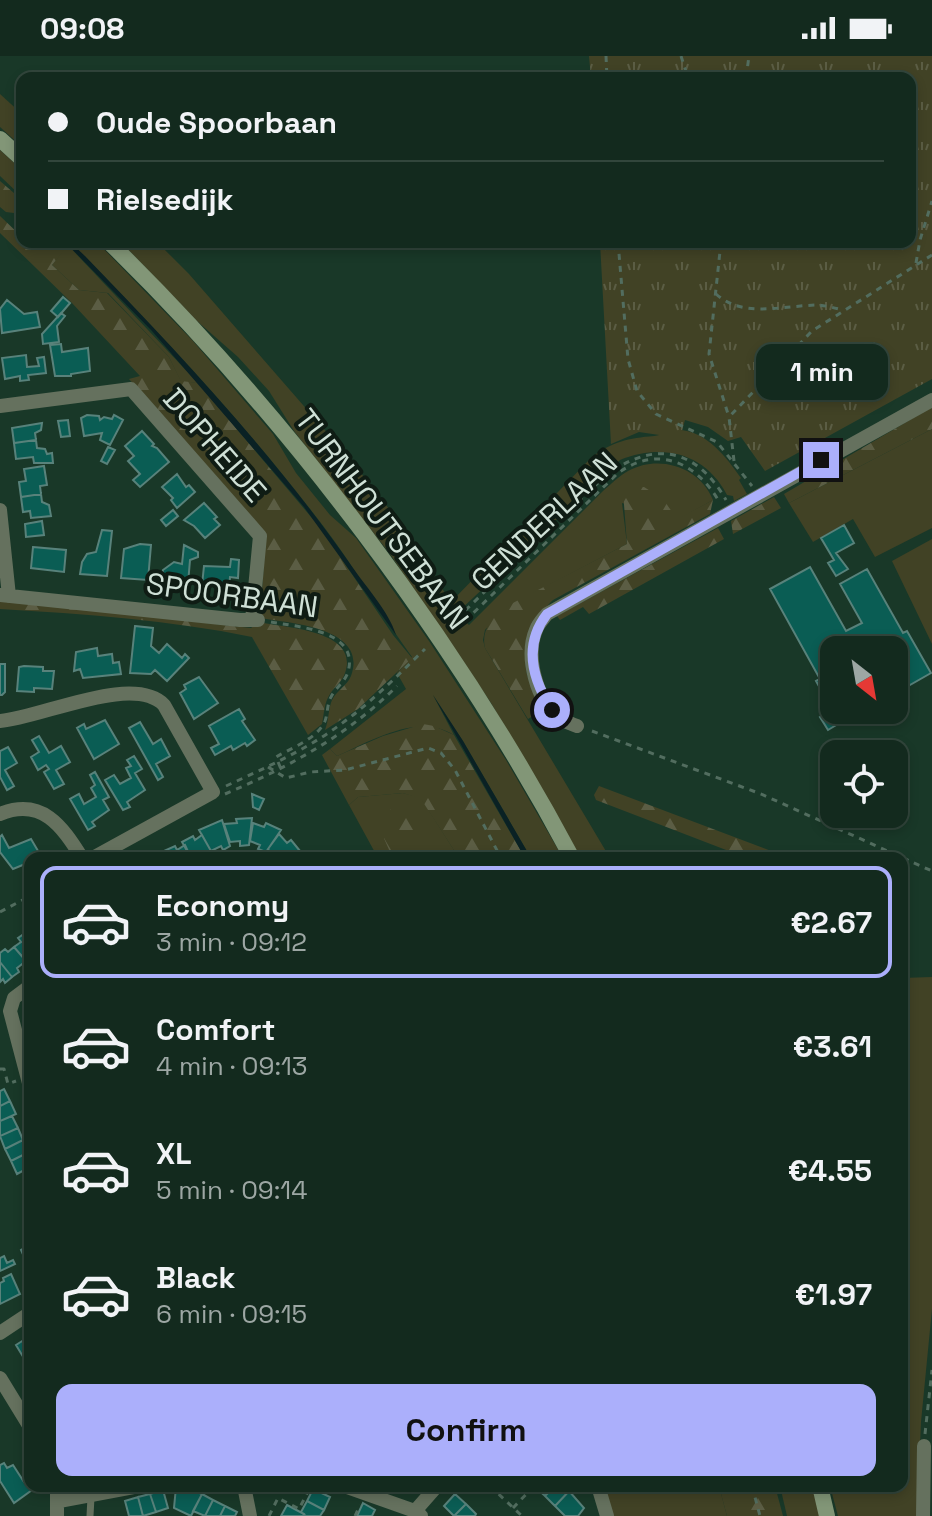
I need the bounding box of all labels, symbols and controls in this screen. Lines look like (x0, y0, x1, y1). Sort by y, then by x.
text: 09:08 (40, 9, 124, 48)
text: Oude Spoorbaan (96, 103, 337, 142)
text: Rielsedijk (96, 180, 233, 219)
callout: 1 min (755, 344, 887, 400)
text: 1 min (790, 355, 854, 389)
street label: DOPHEIDE (155, 380, 275, 510)
street label: TURNHOUTSEBAAN (286, 401, 478, 637)
route end (803, 442, 839, 478)
street label: GENDERLAAN (463, 443, 625, 599)
street label: SPOORBAAN (144, 564, 320, 626)
north arrow (820, 636, 908, 724)
map controls (820, 636, 908, 828)
route start (534, 692, 570, 728)
button: locate (820, 740, 908, 828)
icon: car (60, 886, 132, 958)
text: Economy (156, 886, 289, 925)
text: €2.67 (791, 903, 872, 942)
text: 3 min · 09:12 (156, 925, 307, 959)
icon: car (60, 1010, 132, 1082)
text: Comfort (156, 1010, 275, 1049)
text: €3.61 (793, 1027, 872, 1066)
text: 4 min · 09:13 (156, 1049, 308, 1083)
icon: car (60, 1134, 132, 1206)
text: XL (156, 1134, 192, 1173)
text: €4.55 (788, 1151, 872, 1190)
text: 5 min · 09:14 (156, 1173, 307, 1207)
icon: car (60, 1258, 132, 1330)
text: Black (156, 1258, 235, 1297)
text: €1.97 (795, 1275, 872, 1314)
text: 6 min · 09:15 (156, 1297, 307, 1331)
button: Confirm (56, 1384, 876, 1476)

